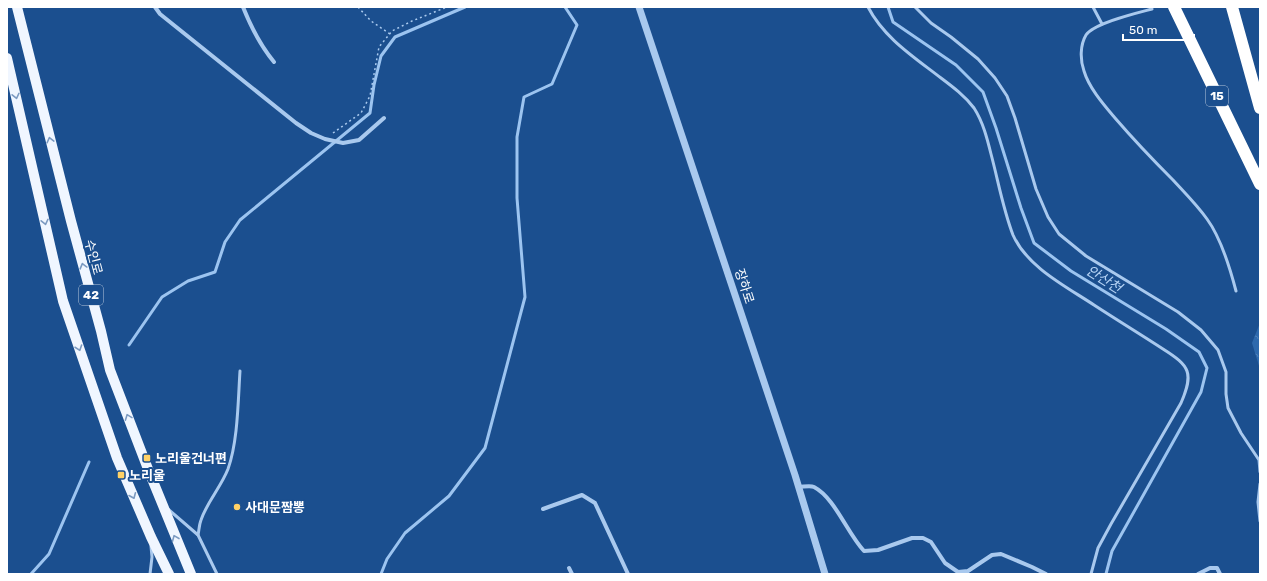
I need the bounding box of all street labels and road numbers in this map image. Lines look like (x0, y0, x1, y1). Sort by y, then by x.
road number: 15 (1206, 86, 1228, 106)
street label: 수인로 (82, 238, 105, 276)
street label: 장하로 (732, 267, 757, 306)
road number: 42 (79, 285, 103, 305)

